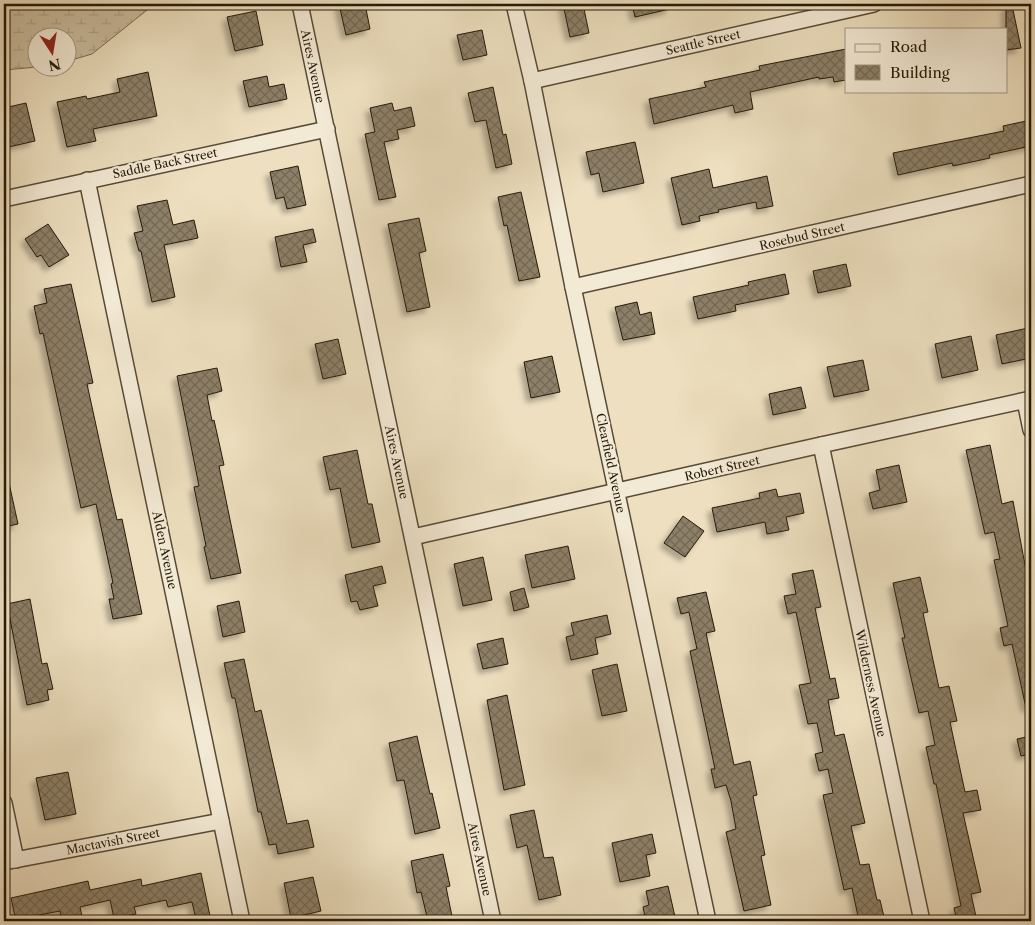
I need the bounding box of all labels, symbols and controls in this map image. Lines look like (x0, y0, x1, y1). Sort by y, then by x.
street label: Seattle Street (664, 26, 743, 58)
street label: Aires Avenue (298, 27, 328, 104)
north arrow (28, 28, 78, 78)
legend (845, 28, 1008, 92)
text: Road (890, 37, 927, 56)
text: N (47, 55, 63, 75)
text: Building (890, 63, 950, 82)
street label: Saddle Back Street (111, 144, 219, 181)
street label: Rosebud Street (758, 219, 847, 253)
street label: Clearfield Avenue (593, 412, 629, 514)
street label: Aires Avenue (382, 423, 412, 500)
street label: Robert Street (683, 452, 762, 484)
street label: Alden Avenue (149, 509, 181, 591)
street label: Wilderness Avenue (852, 627, 890, 738)
street label: Aires Avenue (465, 820, 495, 897)
street label: Mactavish Street (65, 824, 162, 857)

